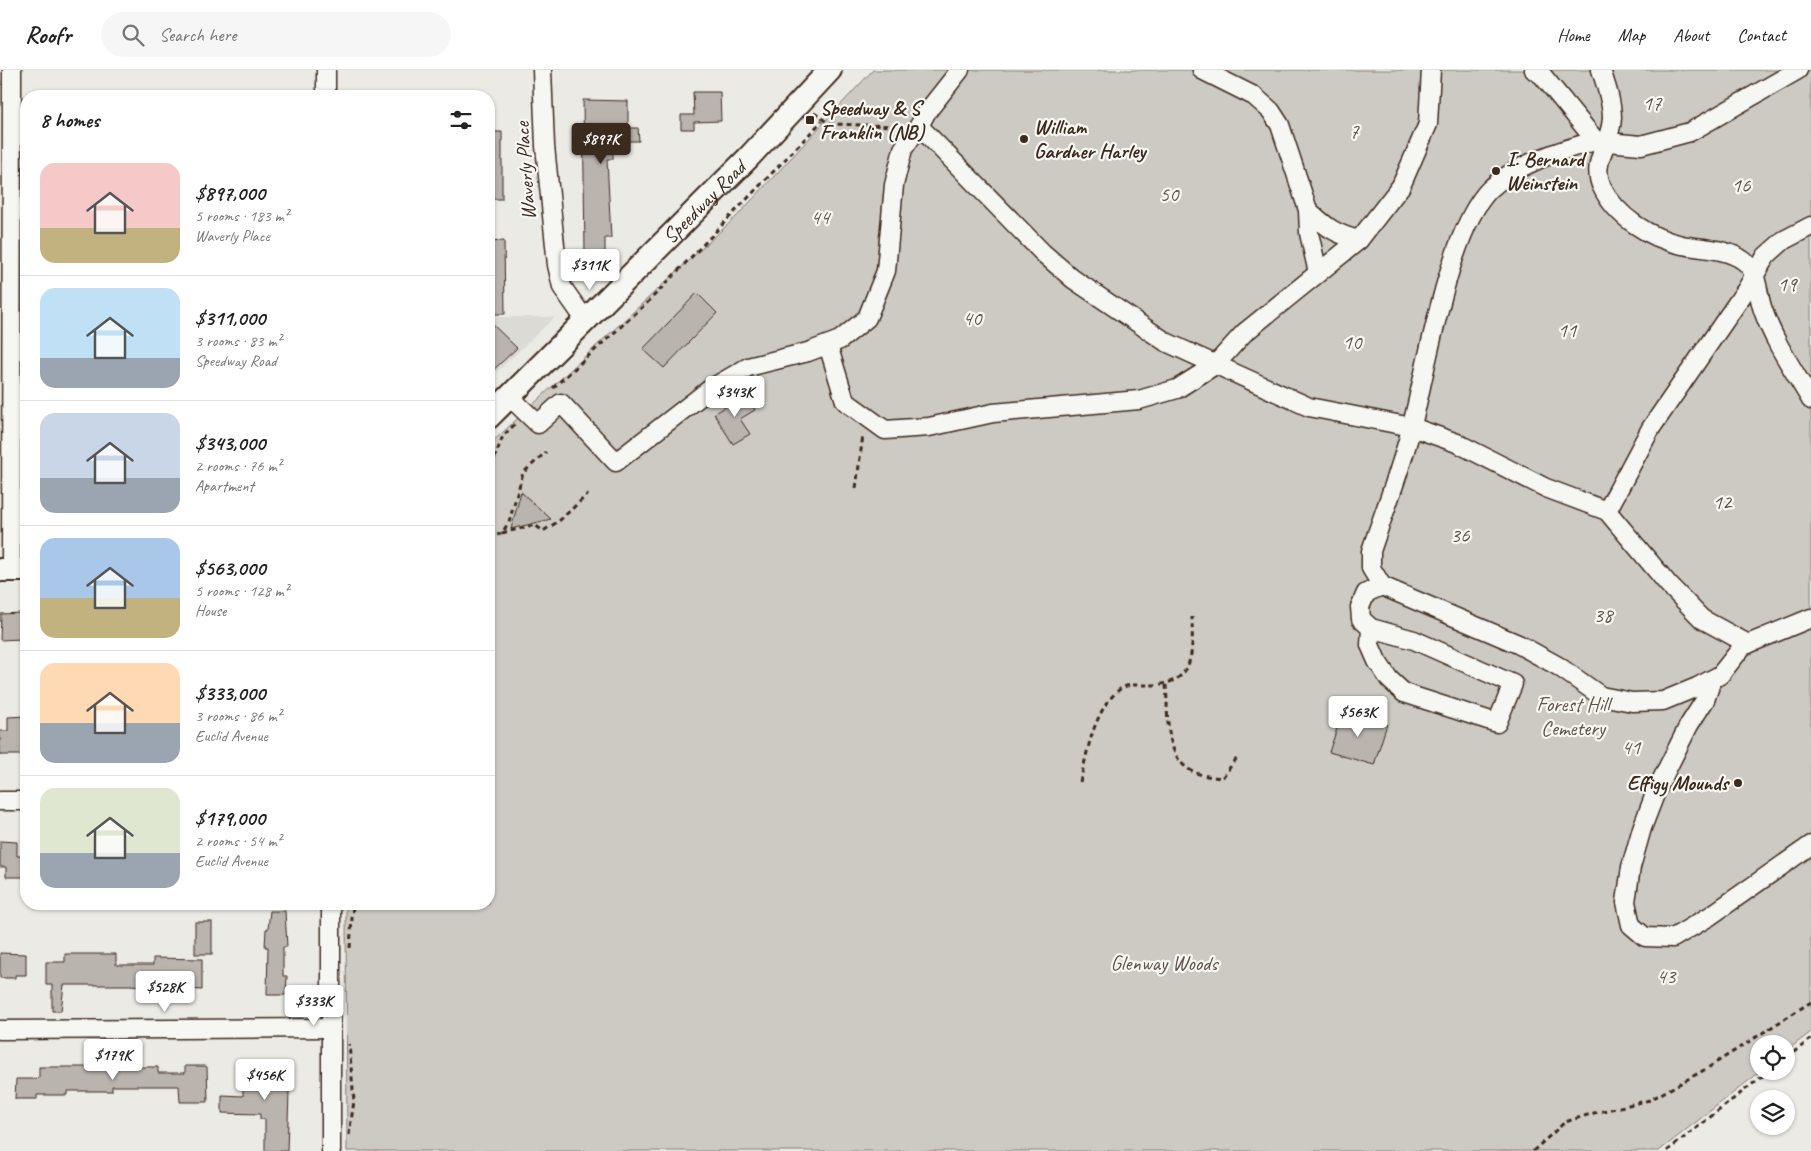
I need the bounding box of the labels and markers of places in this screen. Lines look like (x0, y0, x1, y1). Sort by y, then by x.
place label: Speedway & S Franklin (NB) (820, 95, 926, 145)
marker: Speedway & S Franklin (NB) (804, 114, 816, 126)
place label: William Gardner Harley (1034, 114, 1147, 164)
pin: $897K (566, 122, 636, 165)
marker: William Gardner Harley (1018, 133, 1030, 145)
place label: I. Bernard Weinstein (1506, 146, 1587, 196)
marker: I. Bernard Weinstein (1490, 165, 1502, 177)
pin: $311K (555, 248, 625, 291)
pin: $343K (700, 376, 770, 418)
pin: $563K (1323, 696, 1393, 738)
place label: Effigy Mounds (1627, 770, 1731, 797)
marker: Effigy Mounds (1732, 777, 1744, 789)
pin: $528K (130, 970, 200, 1013)
pin: $333K (279, 984, 349, 1027)
pin: $179K (78, 1038, 148, 1081)
pin: $456K (230, 1058, 300, 1101)

